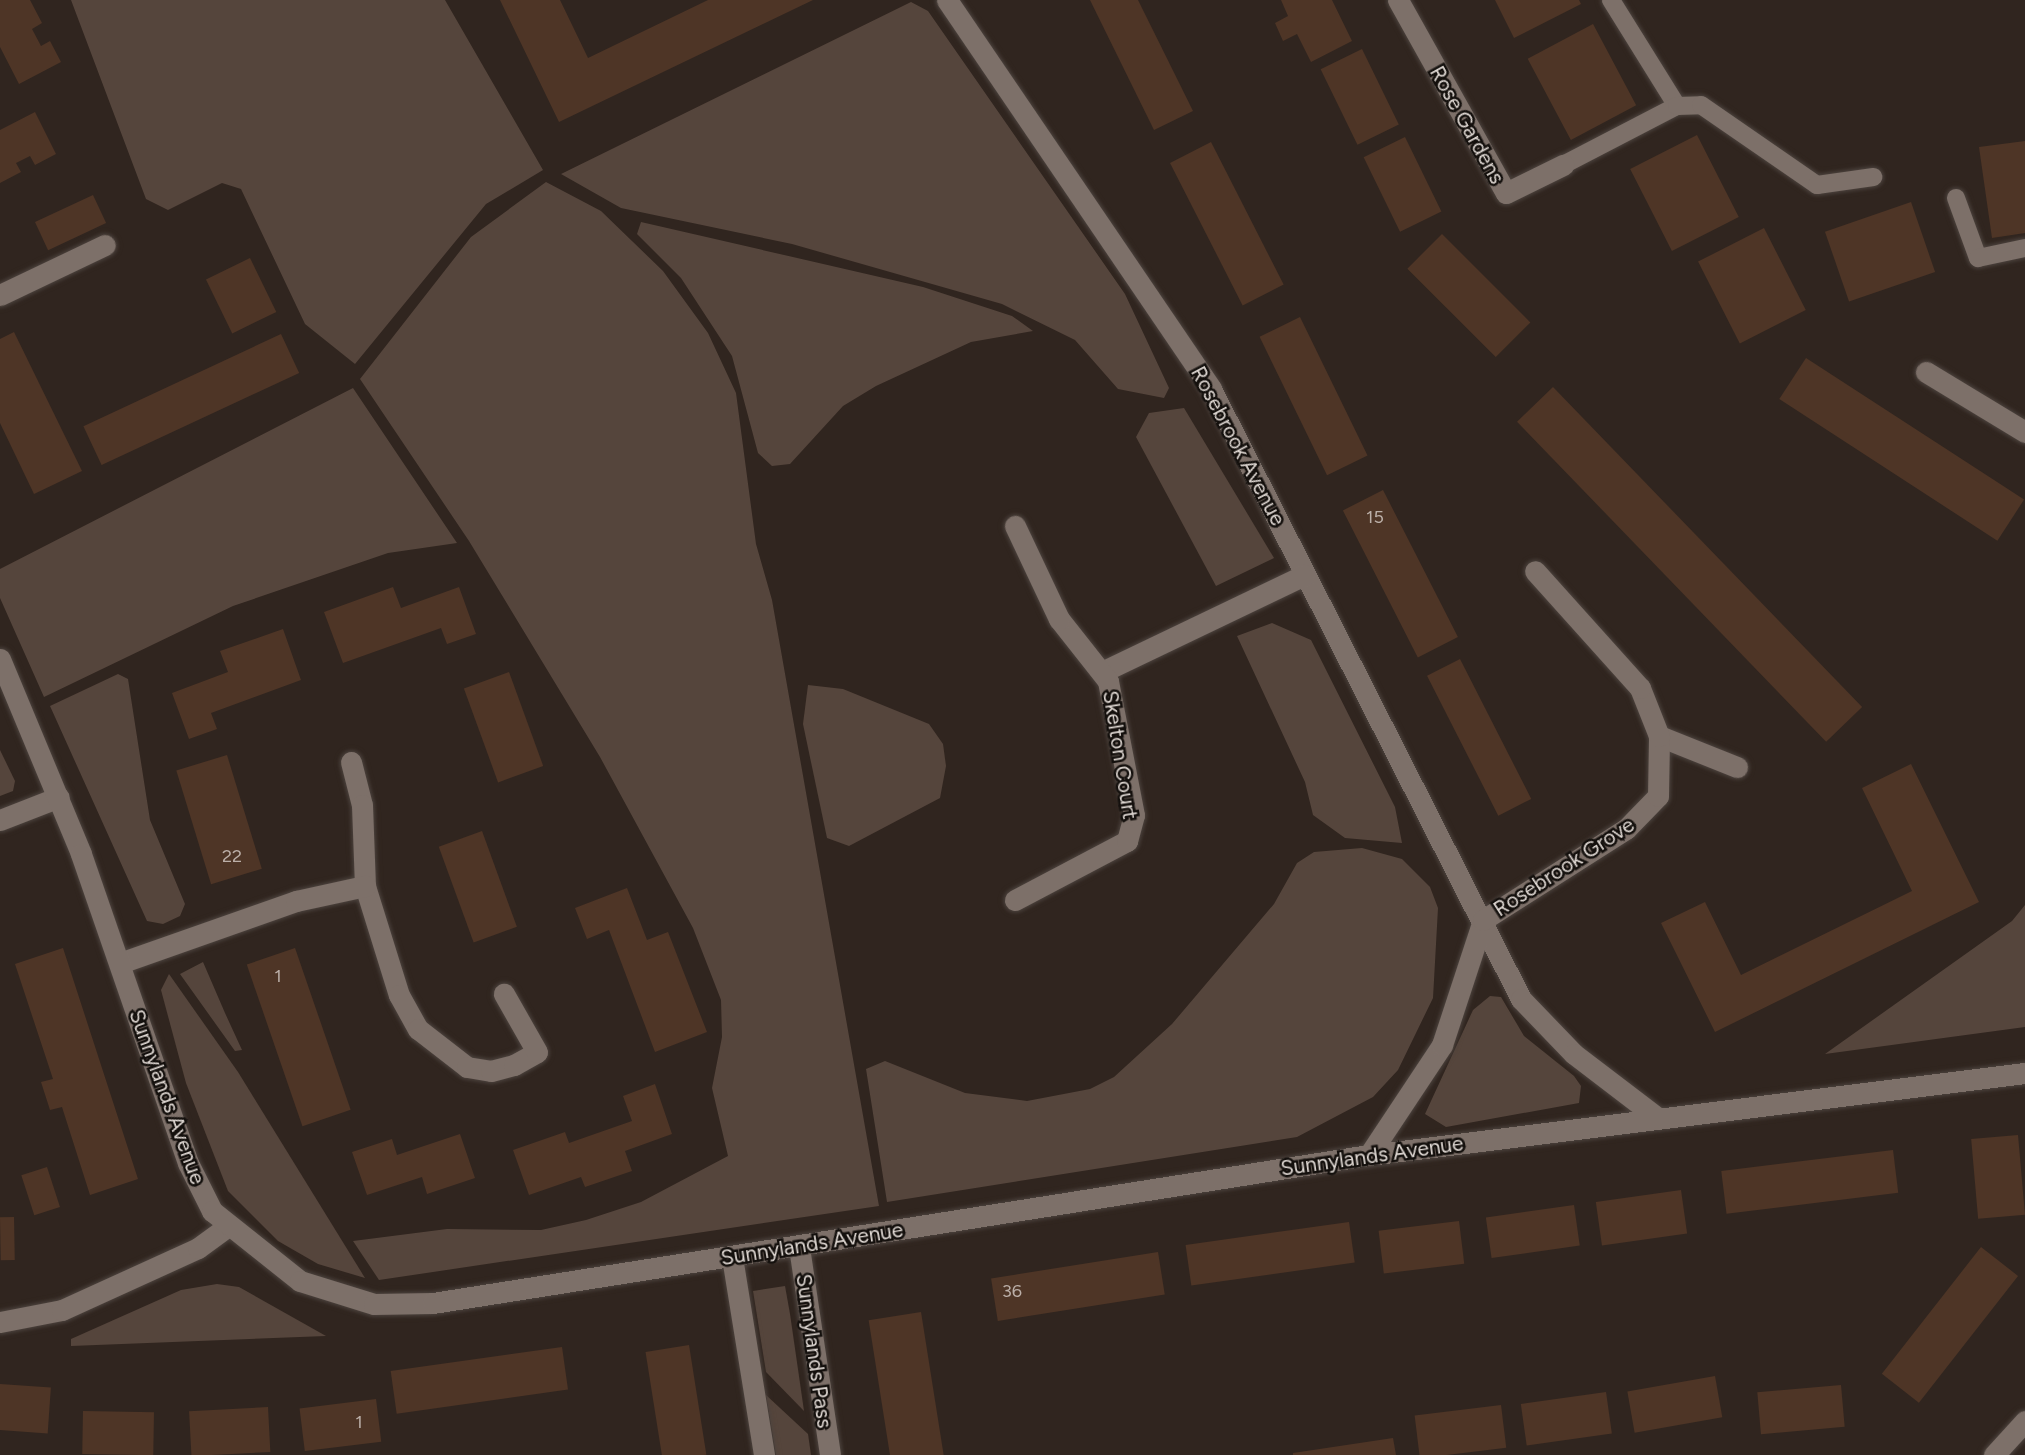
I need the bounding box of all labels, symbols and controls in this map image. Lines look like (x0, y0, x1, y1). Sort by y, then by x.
street label: Rose Gardens (1424, 62, 1510, 188)
street label: Rosebrook Avenue (1185, 362, 1291, 530)
house number: 15 (1366, 506, 1384, 528)
street label: Skelton Court (1097, 689, 1143, 821)
street label: Rosebrook Grove (1489, 812, 1639, 922)
house number: 22 (222, 845, 242, 867)
house number: 1 (274, 965, 282, 987)
street label: Sunnylands Avenue (124, 1006, 210, 1188)
street label: Sunnylands Avenue (1279, 1131, 1465, 1181)
street label: Sunnylands Avenue (719, 1217, 905, 1271)
street label: Sunnylands Pass (791, 1272, 837, 1430)
house number: 36 (1002, 1280, 1022, 1302)
house number: 1 (355, 1411, 363, 1433)

